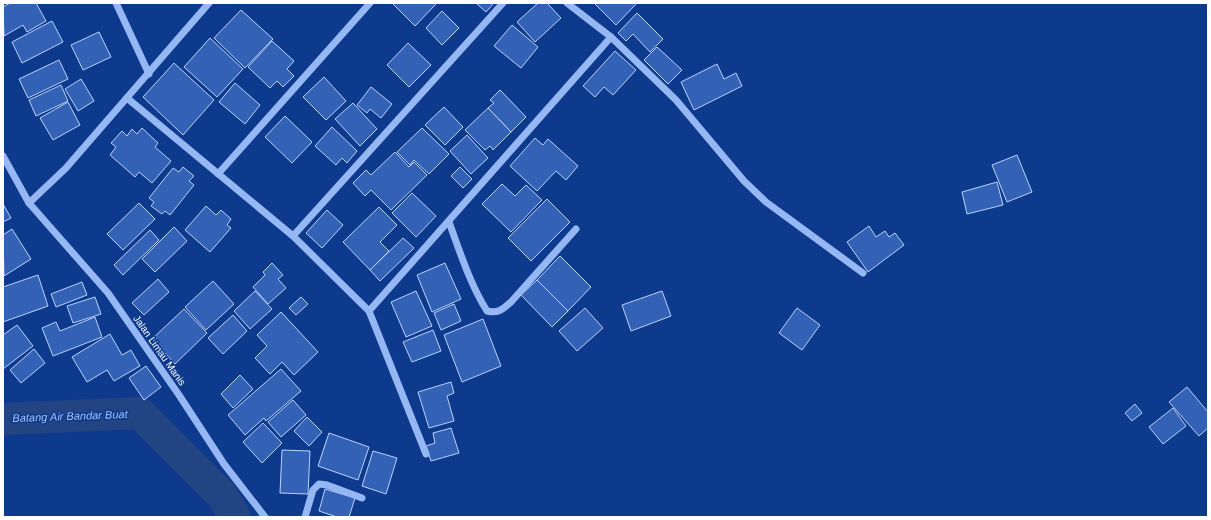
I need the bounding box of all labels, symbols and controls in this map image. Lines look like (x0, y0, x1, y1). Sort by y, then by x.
street label: Jalan Limau Manis (131, 313, 188, 388)
water label: Batang Air Bandar Buat (12, 408, 129, 424)

